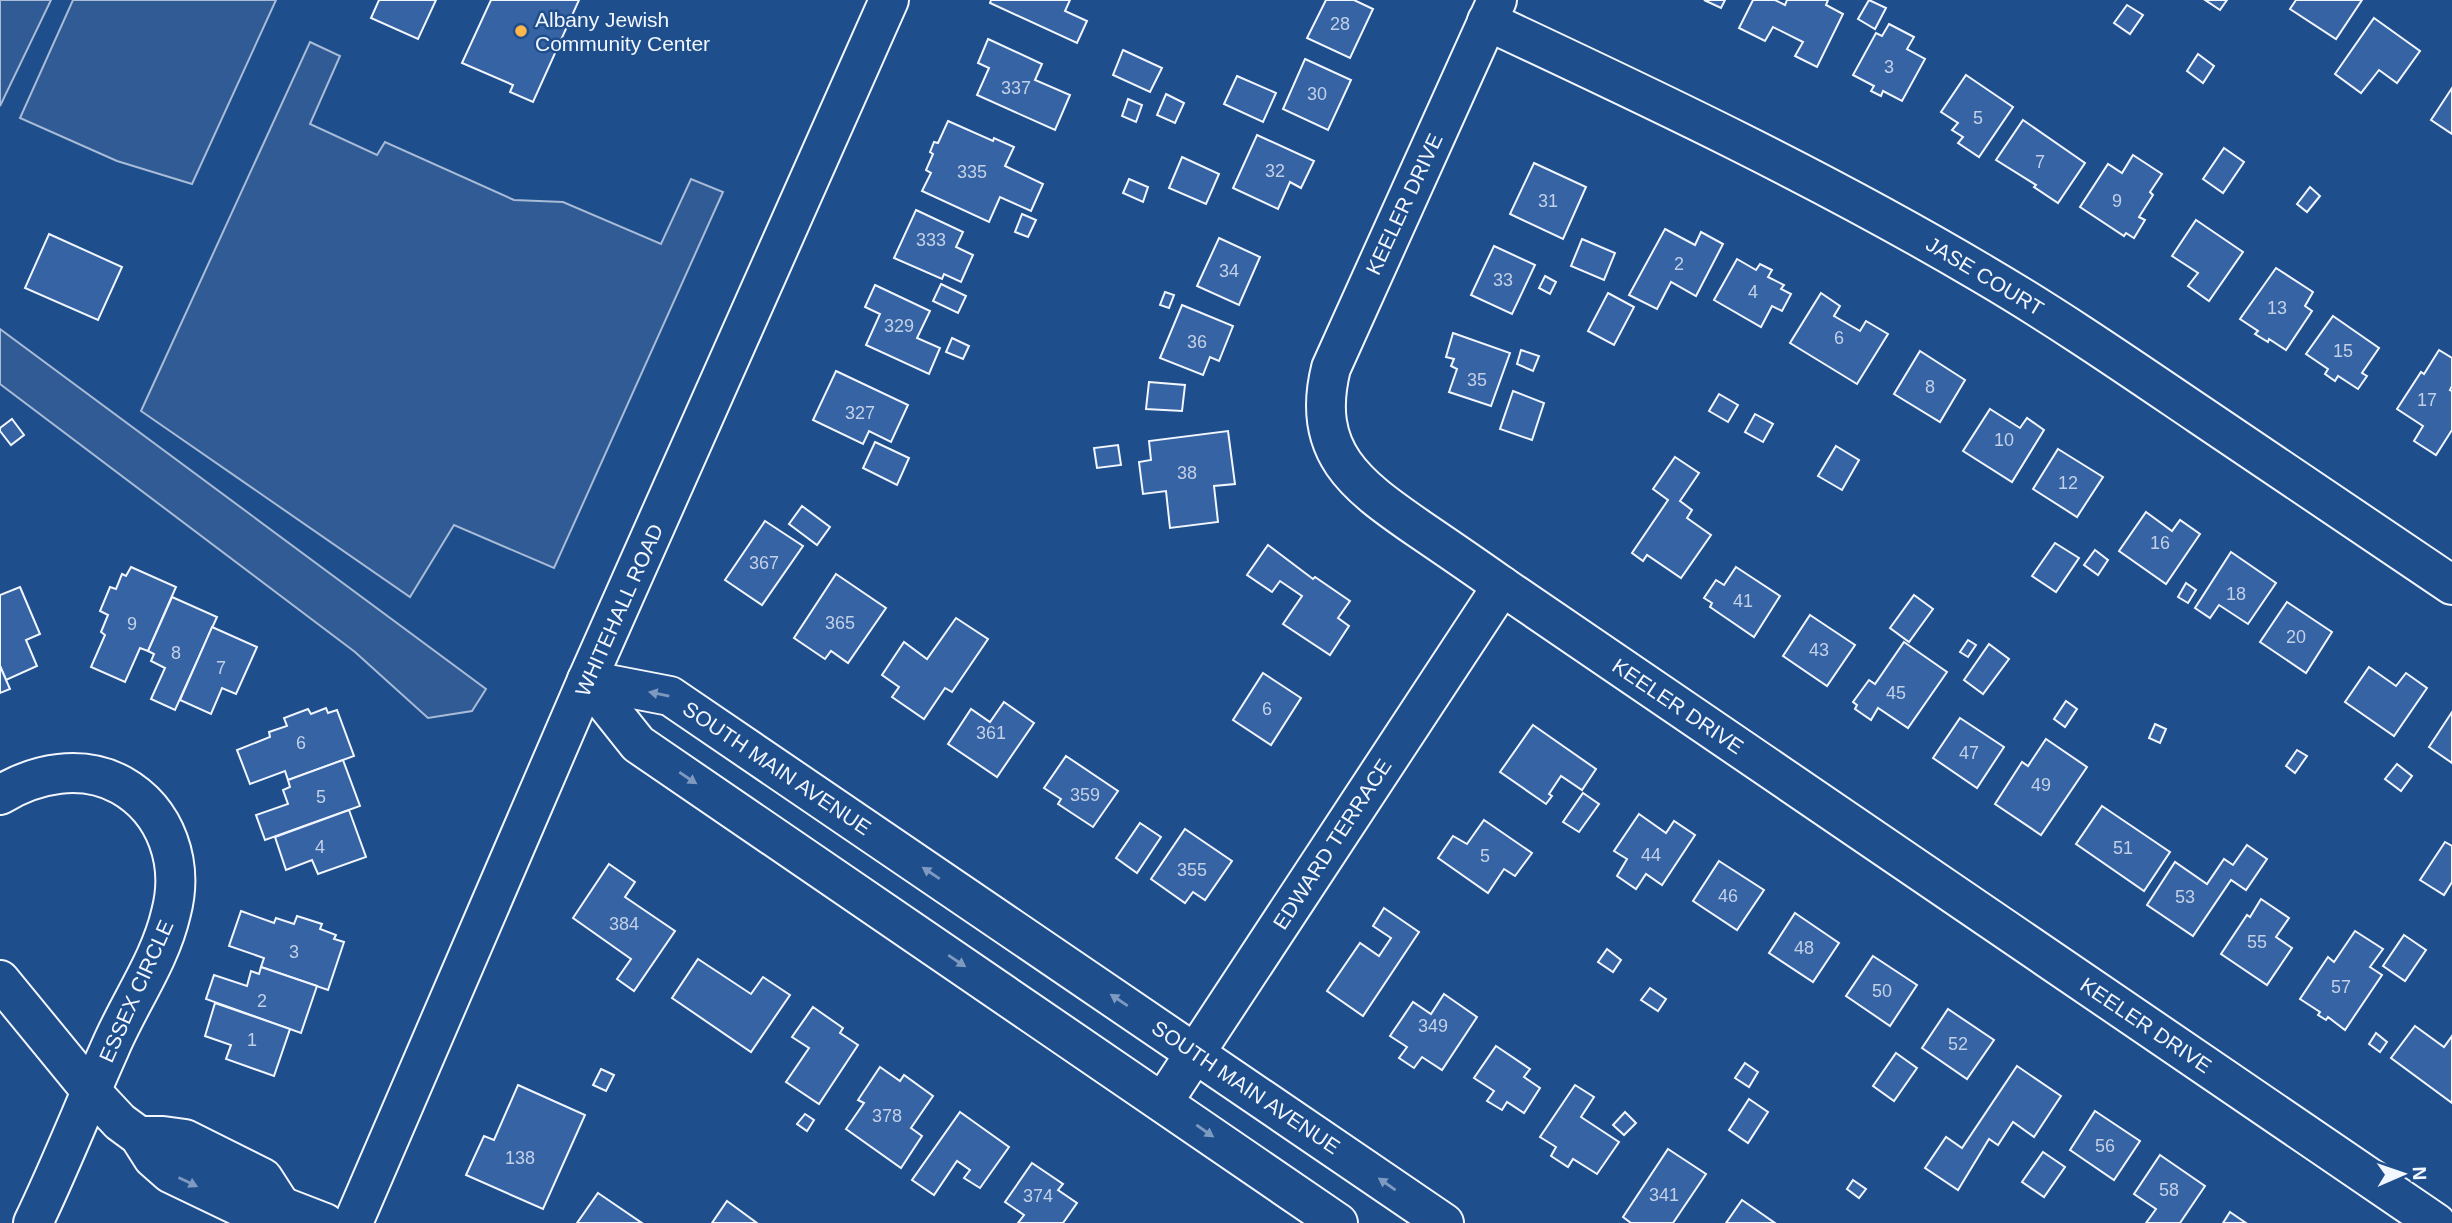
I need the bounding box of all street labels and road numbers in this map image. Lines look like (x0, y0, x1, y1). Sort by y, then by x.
street label: KEELER DRIVE (1361, 130, 1447, 278)
street label: JASE COURT (1922, 232, 2048, 320)
street label: WHITEHALL ROAD (571, 520, 667, 700)
street label: KEELER DRIVE (1608, 654, 1748, 758)
street label: SOUTH MAIN AVENUE (679, 697, 875, 839)
street label: EDWARD TERRACE (1268, 755, 1396, 933)
street label: ESSEX CIRCLE (94, 916, 178, 1066)
street label: KEELER DRIVE (2076, 973, 2216, 1077)
street label: SOUTH MAIN AVENUE (1148, 1016, 1344, 1158)

